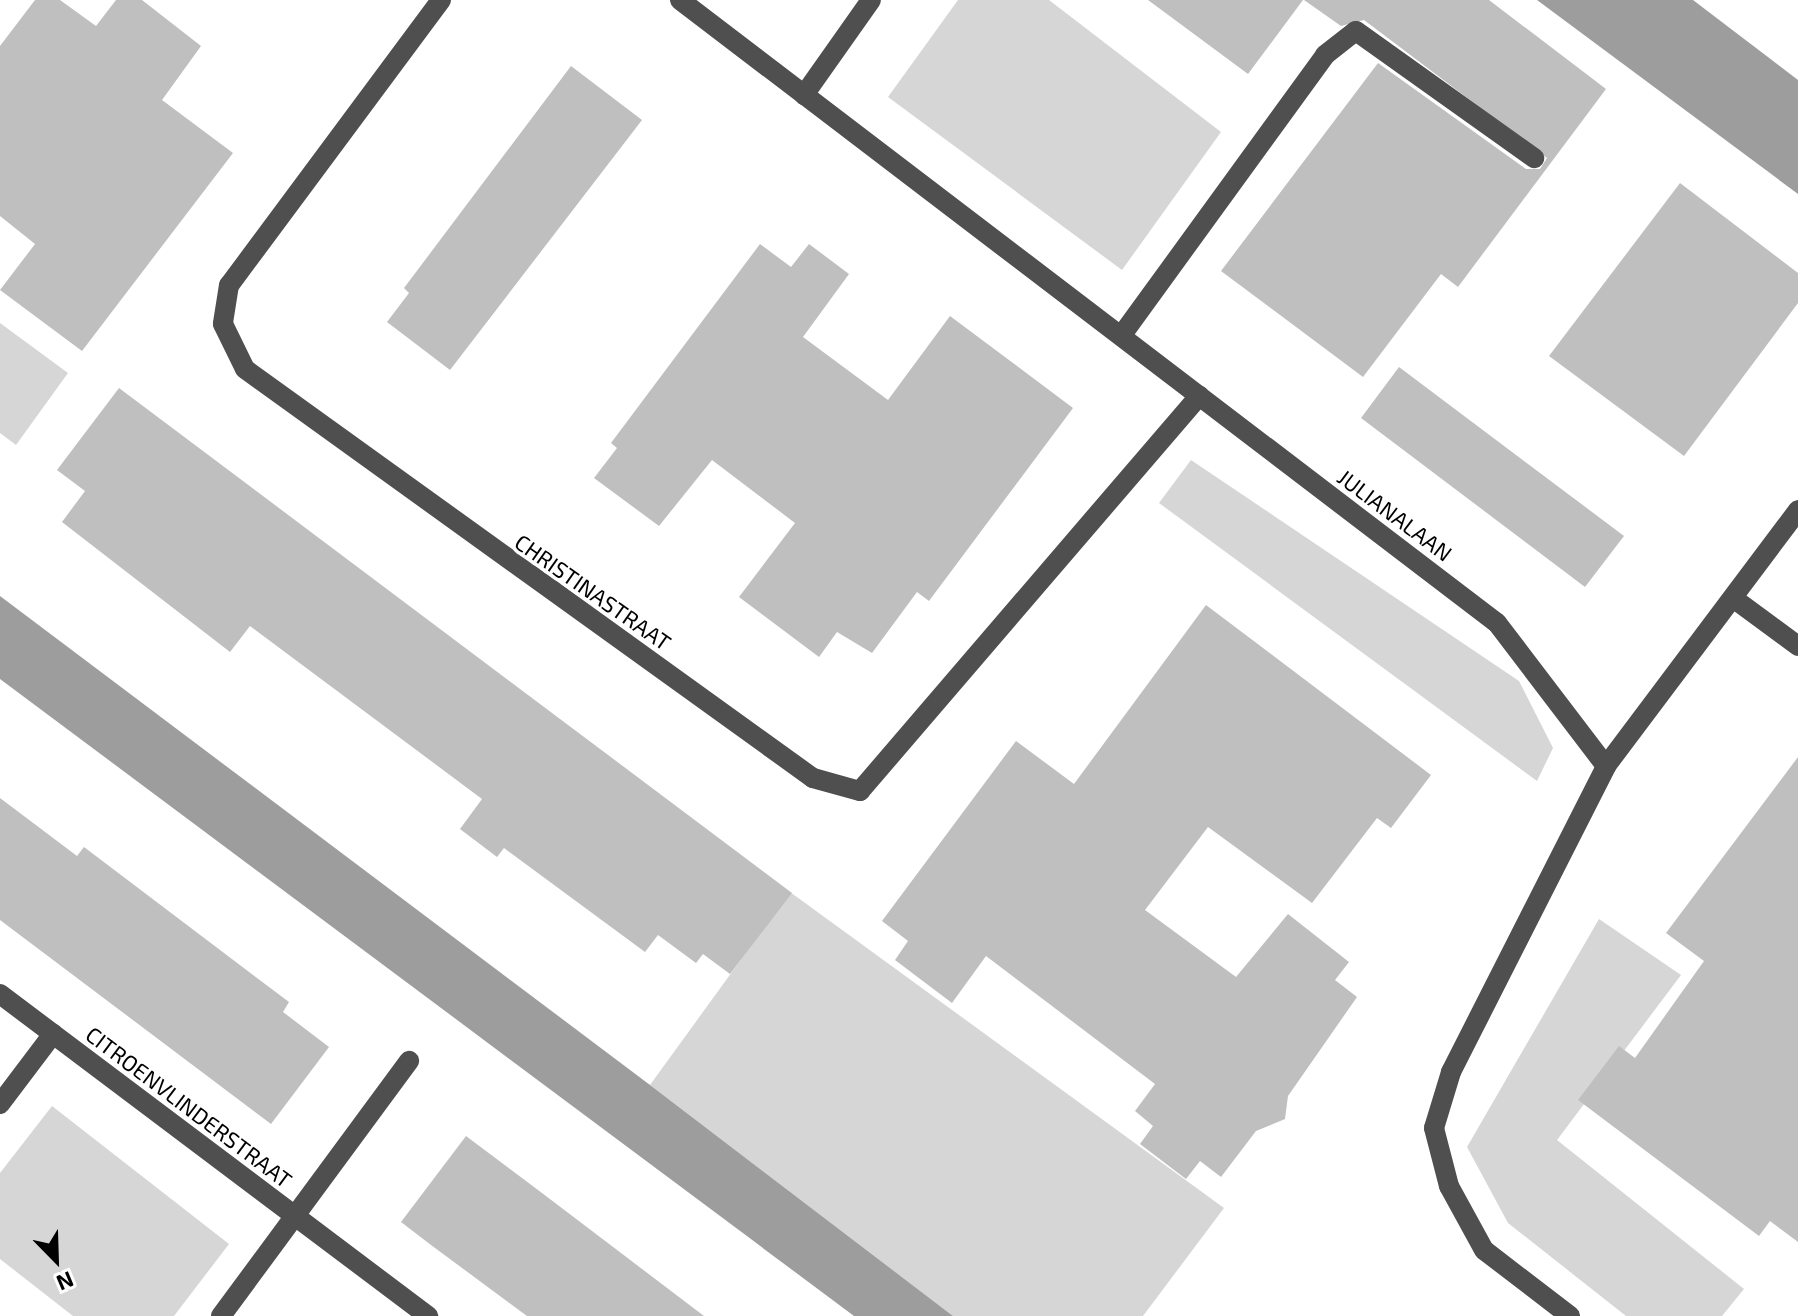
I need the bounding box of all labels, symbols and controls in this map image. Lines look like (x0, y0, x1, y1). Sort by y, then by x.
street label: JULIANALAAN (1333, 463, 1457, 567)
street label: CHRISTINASTRAAT (510, 528, 676, 656)
street label: CITROENVLINDERSTRAAT (81, 1021, 297, 1193)
north arrow (16, 1220, 96, 1300)
text: N (53, 1267, 78, 1297)

